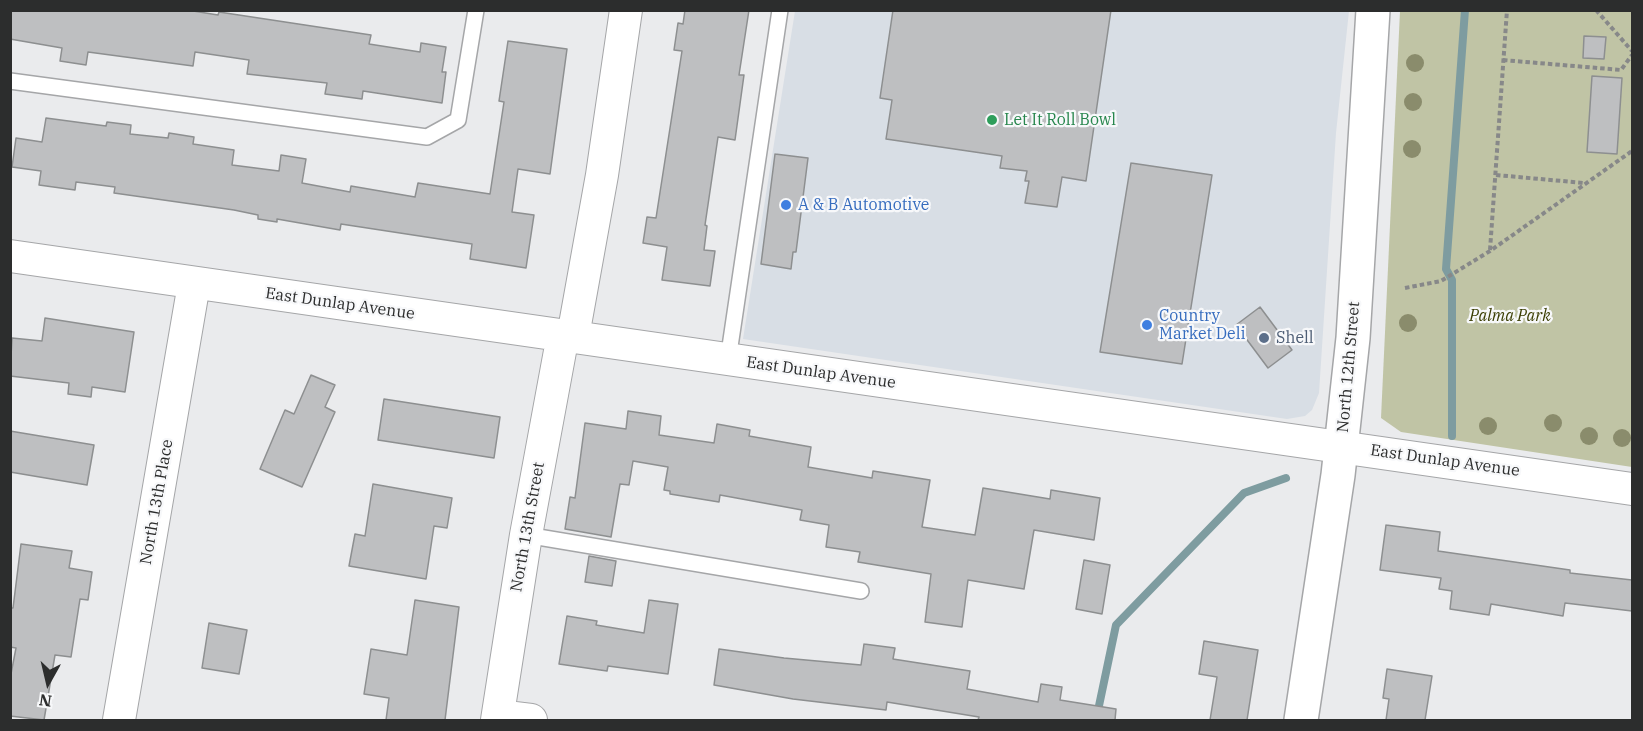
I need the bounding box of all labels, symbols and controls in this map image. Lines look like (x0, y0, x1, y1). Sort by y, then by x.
place label: Let It Roll Bowl (1004, 110, 1116, 130)
marker: Let It Roll Bowl (985, 113, 999, 127)
place label: A & B Automotive (798, 195, 929, 215)
marker: A & B Automotive (779, 198, 793, 212)
street label: East Dunlap Avenue (264, 284, 416, 324)
street label: North 12th Street (1334, 301, 1364, 433)
place label: Country Market Deli (1159, 306, 1246, 344)
park label: Palma Park (1469, 306, 1551, 326)
marker: Country Market Deli (1140, 318, 1154, 332)
place label: Shell (1276, 328, 1314, 348)
marker: Shell (1257, 331, 1271, 345)
street label: East Dunlap Avenue (745, 353, 897, 393)
street label: North 13th Place (137, 438, 177, 566)
street label: East Dunlap Avenue (1369, 441, 1521, 481)
street label: North 13th Street (507, 461, 549, 593)
north arrow (18, 653, 78, 713)
text: N (38, 690, 53, 712)

